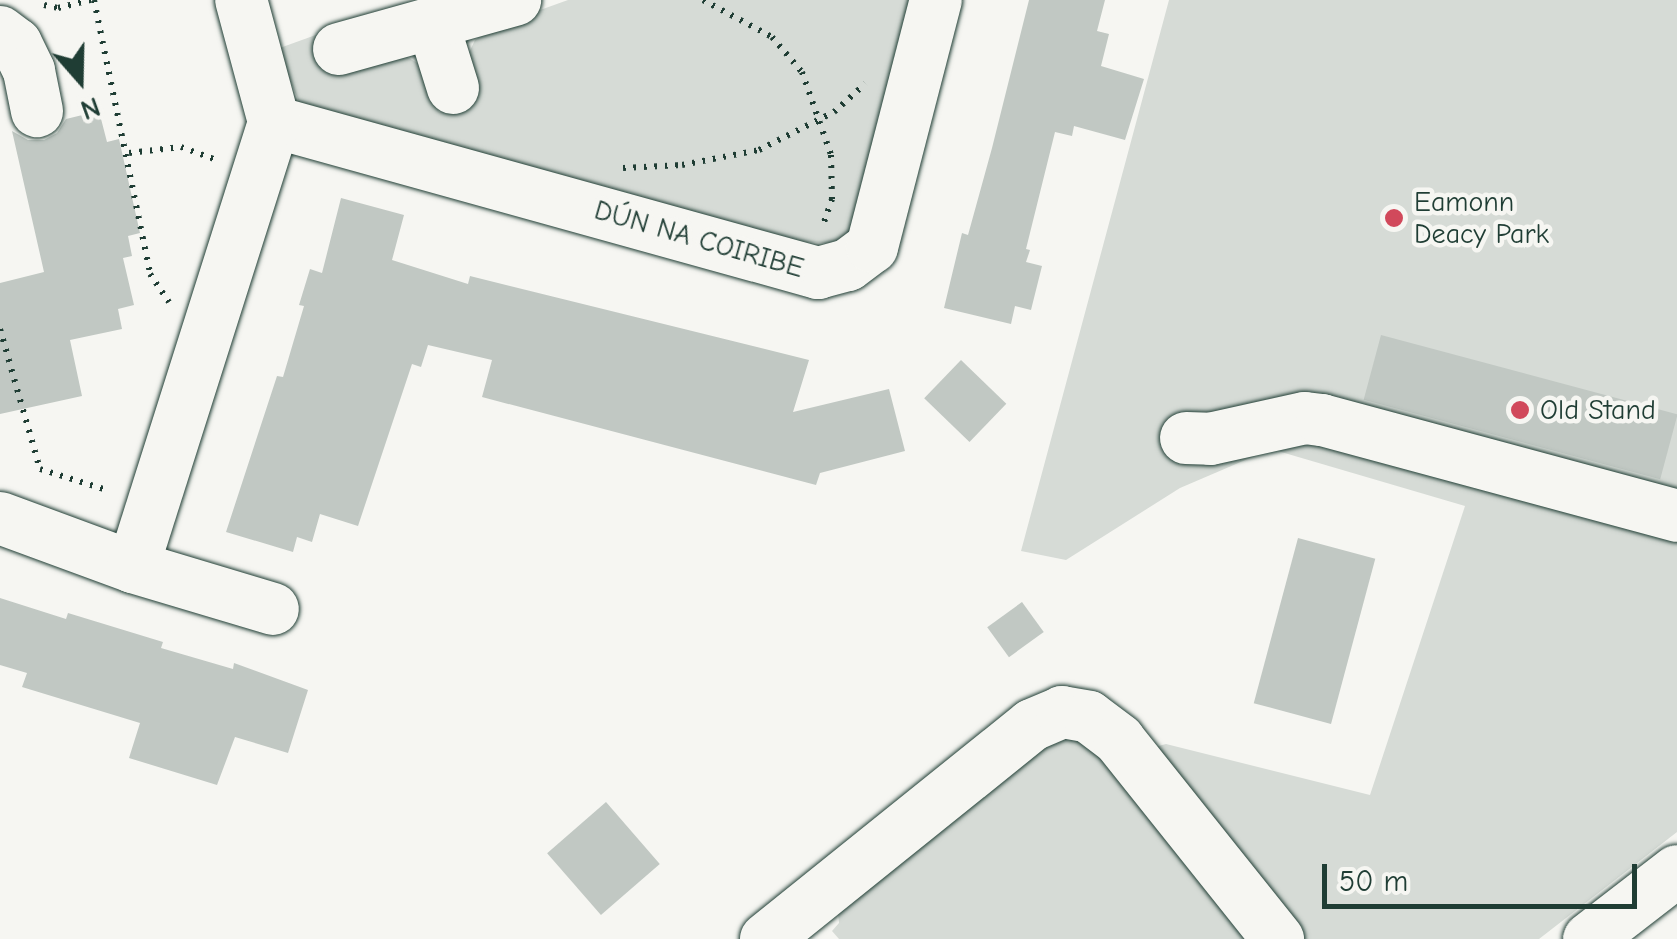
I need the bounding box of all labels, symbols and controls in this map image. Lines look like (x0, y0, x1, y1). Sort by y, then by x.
north arrow (30, 30, 130, 130)
text: N (76, 90, 104, 126)
place label: Eamonn Deacy Park (1414, 185, 1549, 251)
street label: DÚN NA COIRIBE (591, 193, 807, 285)
marker: Eamonn Deacy Park (1383, 207, 1405, 229)
place label: Old Stand (1540, 393, 1656, 427)
marker: Old Stand (1509, 399, 1531, 421)
scale bar (1327, 844, 1642, 906)
text: 50 m (1339, 864, 1408, 899)

